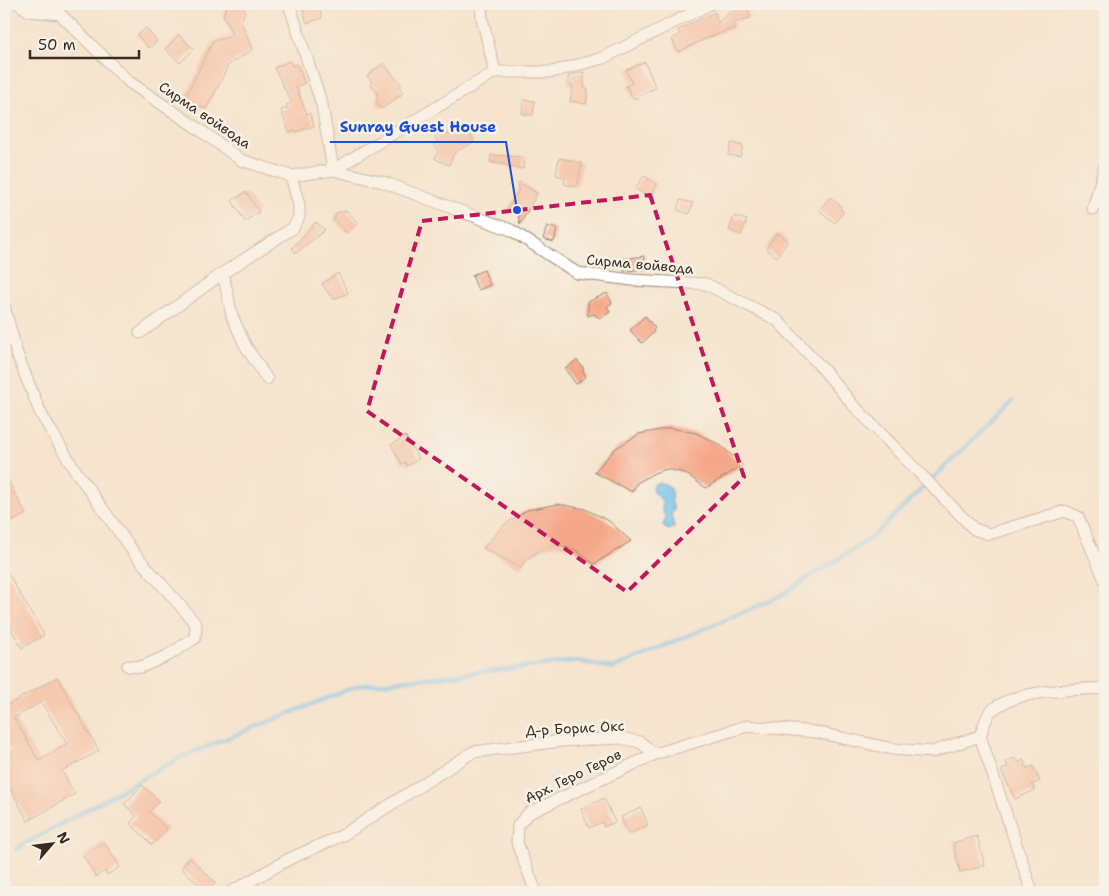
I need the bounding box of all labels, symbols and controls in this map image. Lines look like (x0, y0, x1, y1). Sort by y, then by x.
scale bar (30, 28, 139, 60)
text: 50 m (38, 35, 76, 55)
street label: Сирма войвода (155, 77, 255, 153)
callout: Sunray Guest House (330, 112, 506, 142)
text: Sunray Guest House (340, 117, 496, 137)
street label: Сирма войвода (586, 250, 695, 278)
street label: Д-р Борис Окс (525, 716, 625, 740)
street label: Арх. Геро Геров (522, 745, 624, 807)
north arrow (28, 818, 78, 868)
text: N (53, 829, 74, 847)

